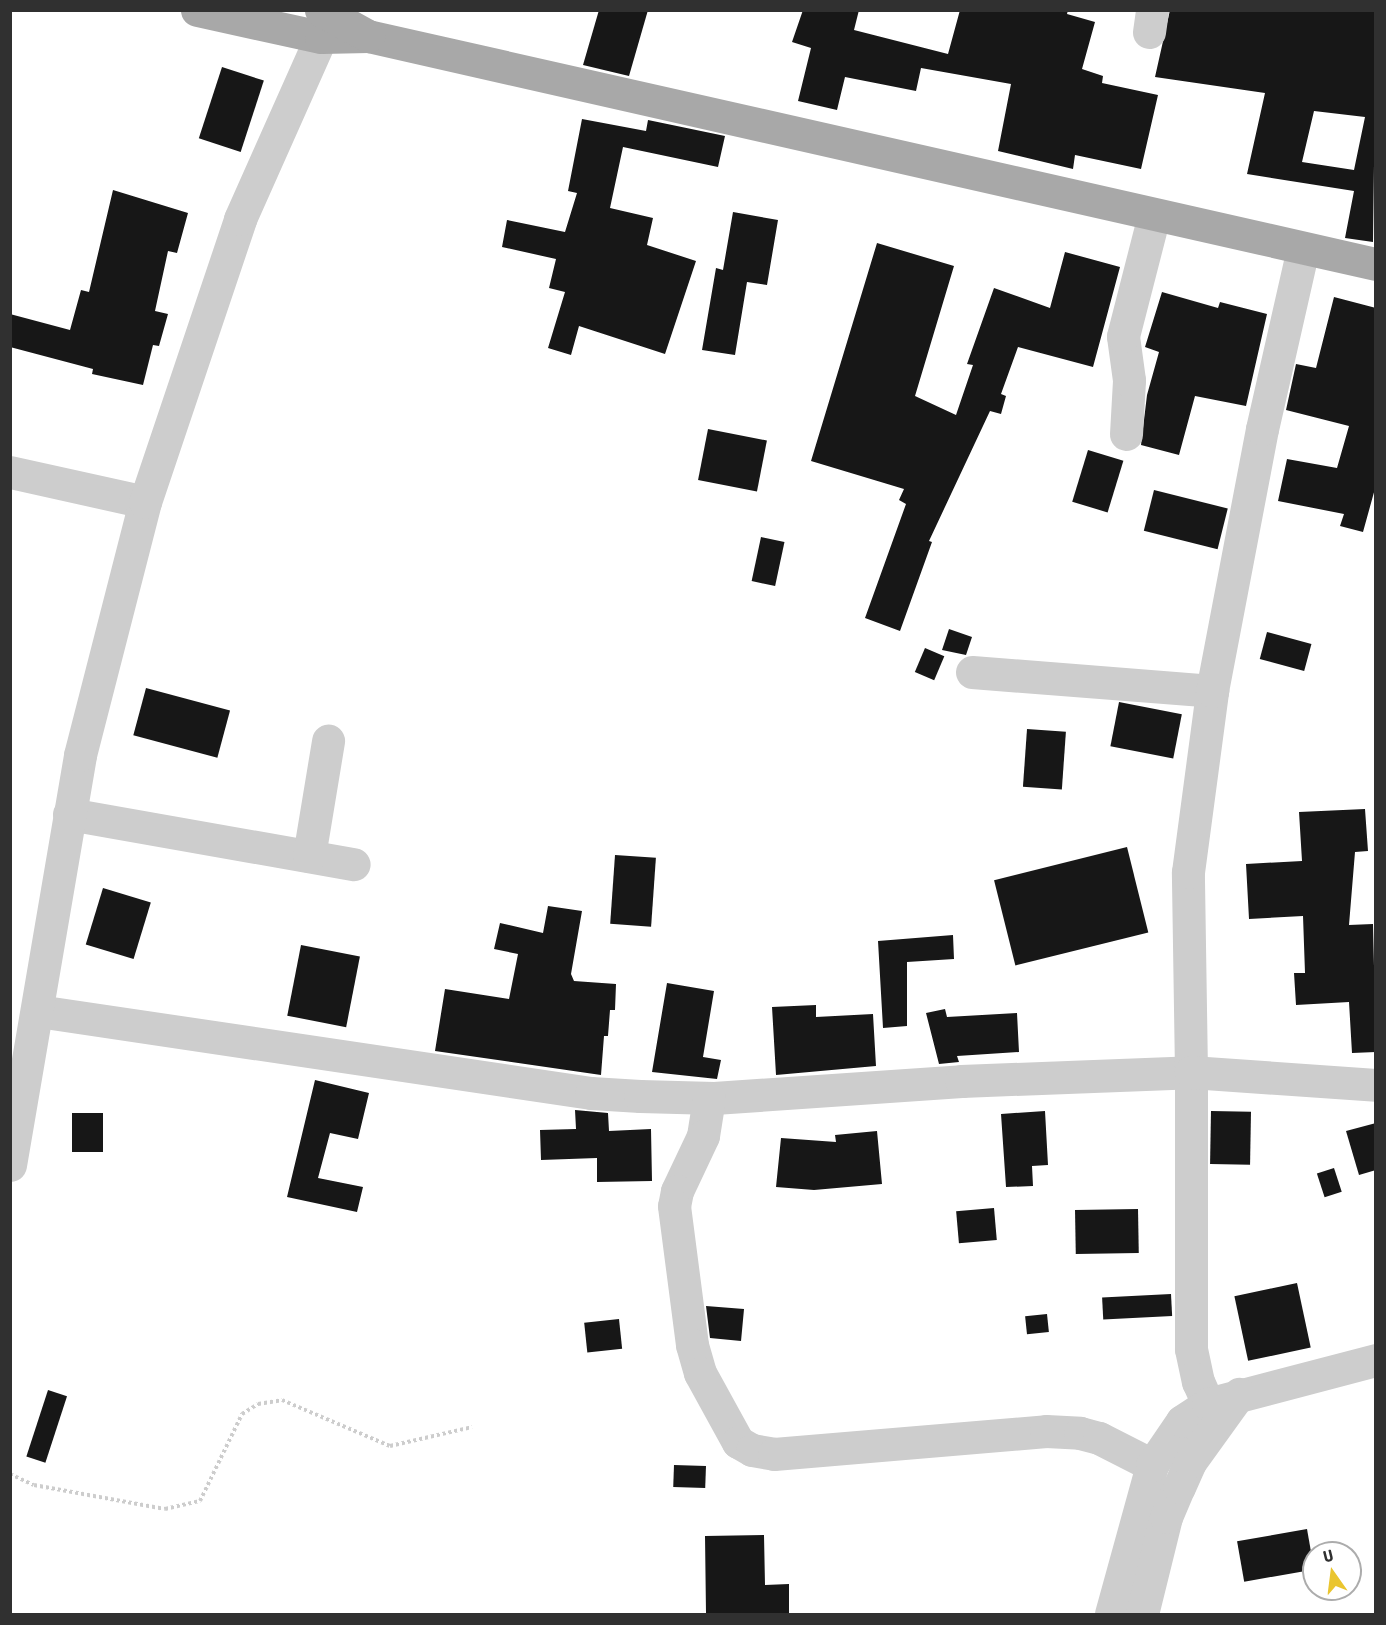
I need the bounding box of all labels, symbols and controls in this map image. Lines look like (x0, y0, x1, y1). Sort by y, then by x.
north arrow (1302, 1541, 1362, 1601)
text: U (1321, 1546, 1335, 1565)

